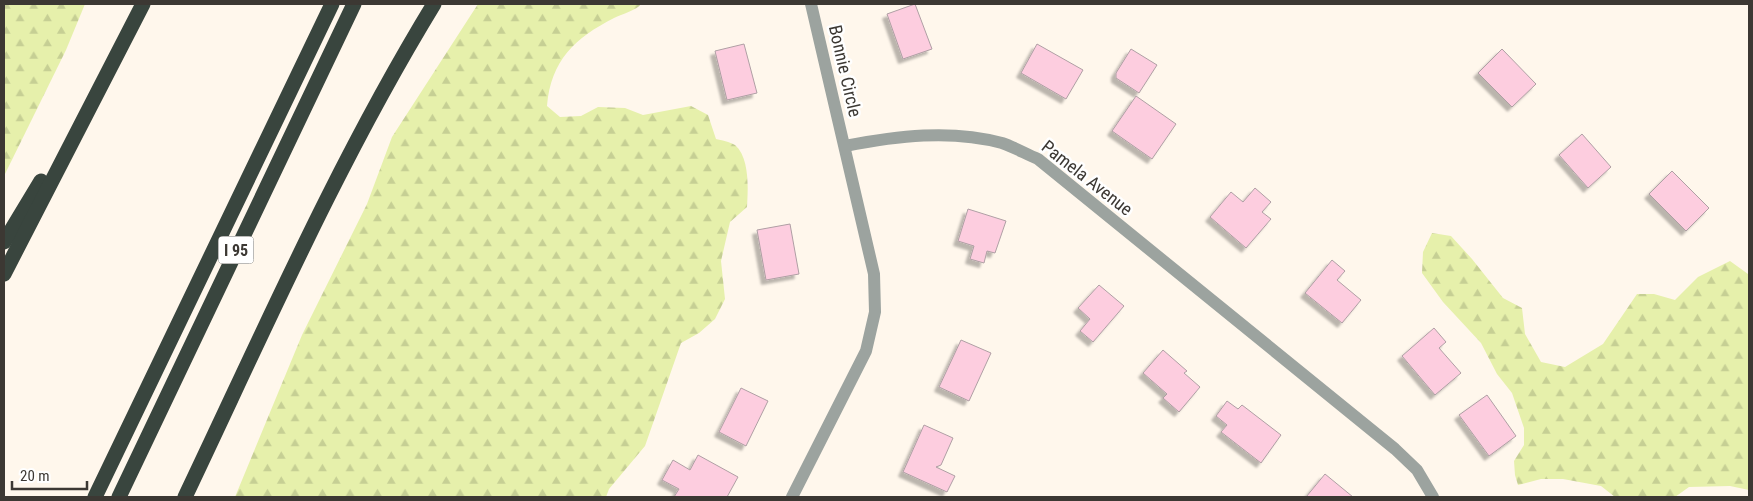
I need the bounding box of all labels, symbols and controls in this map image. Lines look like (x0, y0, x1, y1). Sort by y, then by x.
street label: Bonnie Circle (825, 23, 866, 119)
street label: Pamela Avenue (1038, 136, 1137, 219)
road number: I 95 (218, 236, 254, 264)
scale bar (12, 458, 88, 490)
text: 20 m (20, 467, 50, 485)

